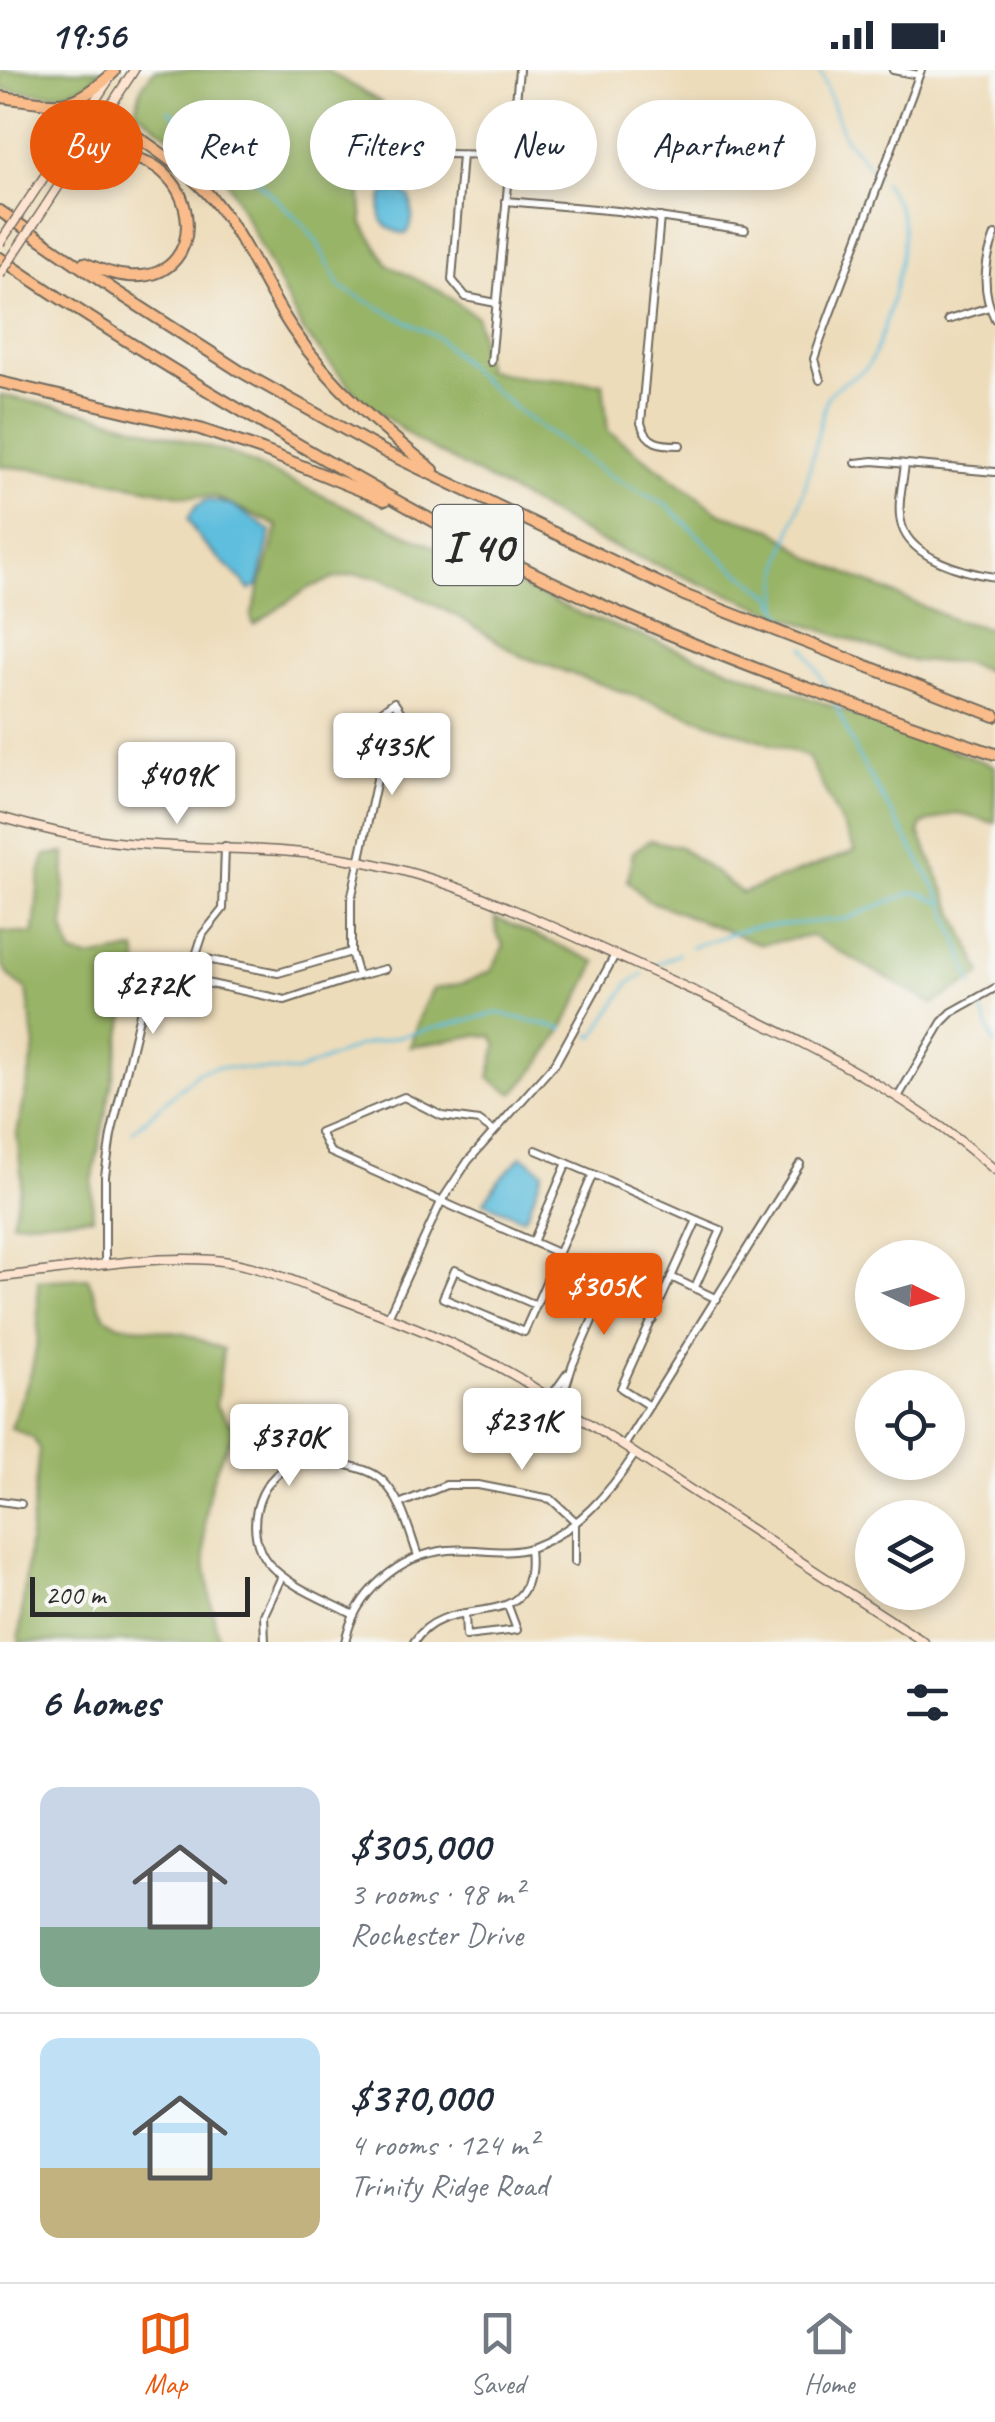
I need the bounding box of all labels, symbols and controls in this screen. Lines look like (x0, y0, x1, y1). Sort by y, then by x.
text: 19:56 (50, 12, 126, 59)
chip: Buy (30, 100, 143, 190)
chip: Rent (163, 100, 290, 190)
chip: Filters (310, 100, 456, 190)
chip: New (476, 100, 597, 190)
chip: Apartment (617, 100, 816, 190)
road number: I 40 (433, 505, 523, 585)
pin: $435K (322, 713, 462, 798)
text: $435K (355, 725, 429, 766)
pin: $409K (107, 742, 247, 827)
text: $409K (140, 754, 214, 795)
pin: $272K (83, 952, 223, 1037)
text: $272K (116, 964, 190, 1005)
north arrow (855, 1240, 965, 1350)
map controls (855, 1240, 965, 1610)
pin: $305K (534, 1253, 674, 1338)
text: $305K (567, 1265, 641, 1306)
button: locate (855, 1370, 965, 1480)
pin: $231K (452, 1388, 592, 1473)
text: $231K (485, 1400, 559, 1441)
pin: $370K (219, 1404, 359, 1489)
text: $370K (252, 1416, 326, 1457)
button: layers (855, 1500, 965, 1610)
scale bar (30, 1572, 250, 1616)
text: 200 m (45, 1577, 105, 1612)
icon: filters (900, 1675, 955, 1730)
text: 6 homes (40, 1676, 159, 1729)
text: $305,000 (350, 1820, 490, 1873)
icon: home (120, 1827, 240, 1947)
text: 3 rooms · 98 m² (350, 1873, 523, 1914)
text: Rochester Drive (350, 1914, 523, 1955)
text: $370,000 (350, 2071, 490, 2124)
icon: home (120, 2078, 240, 2198)
text: 4 rooms · 124 m² (350, 2124, 537, 2165)
text: Trinity Ridge Road (350, 2165, 548, 2206)
tab: Map (138, 2306, 193, 2401)
tab: Saved (470, 2306, 525, 2401)
tab: Home (802, 2306, 857, 2401)

